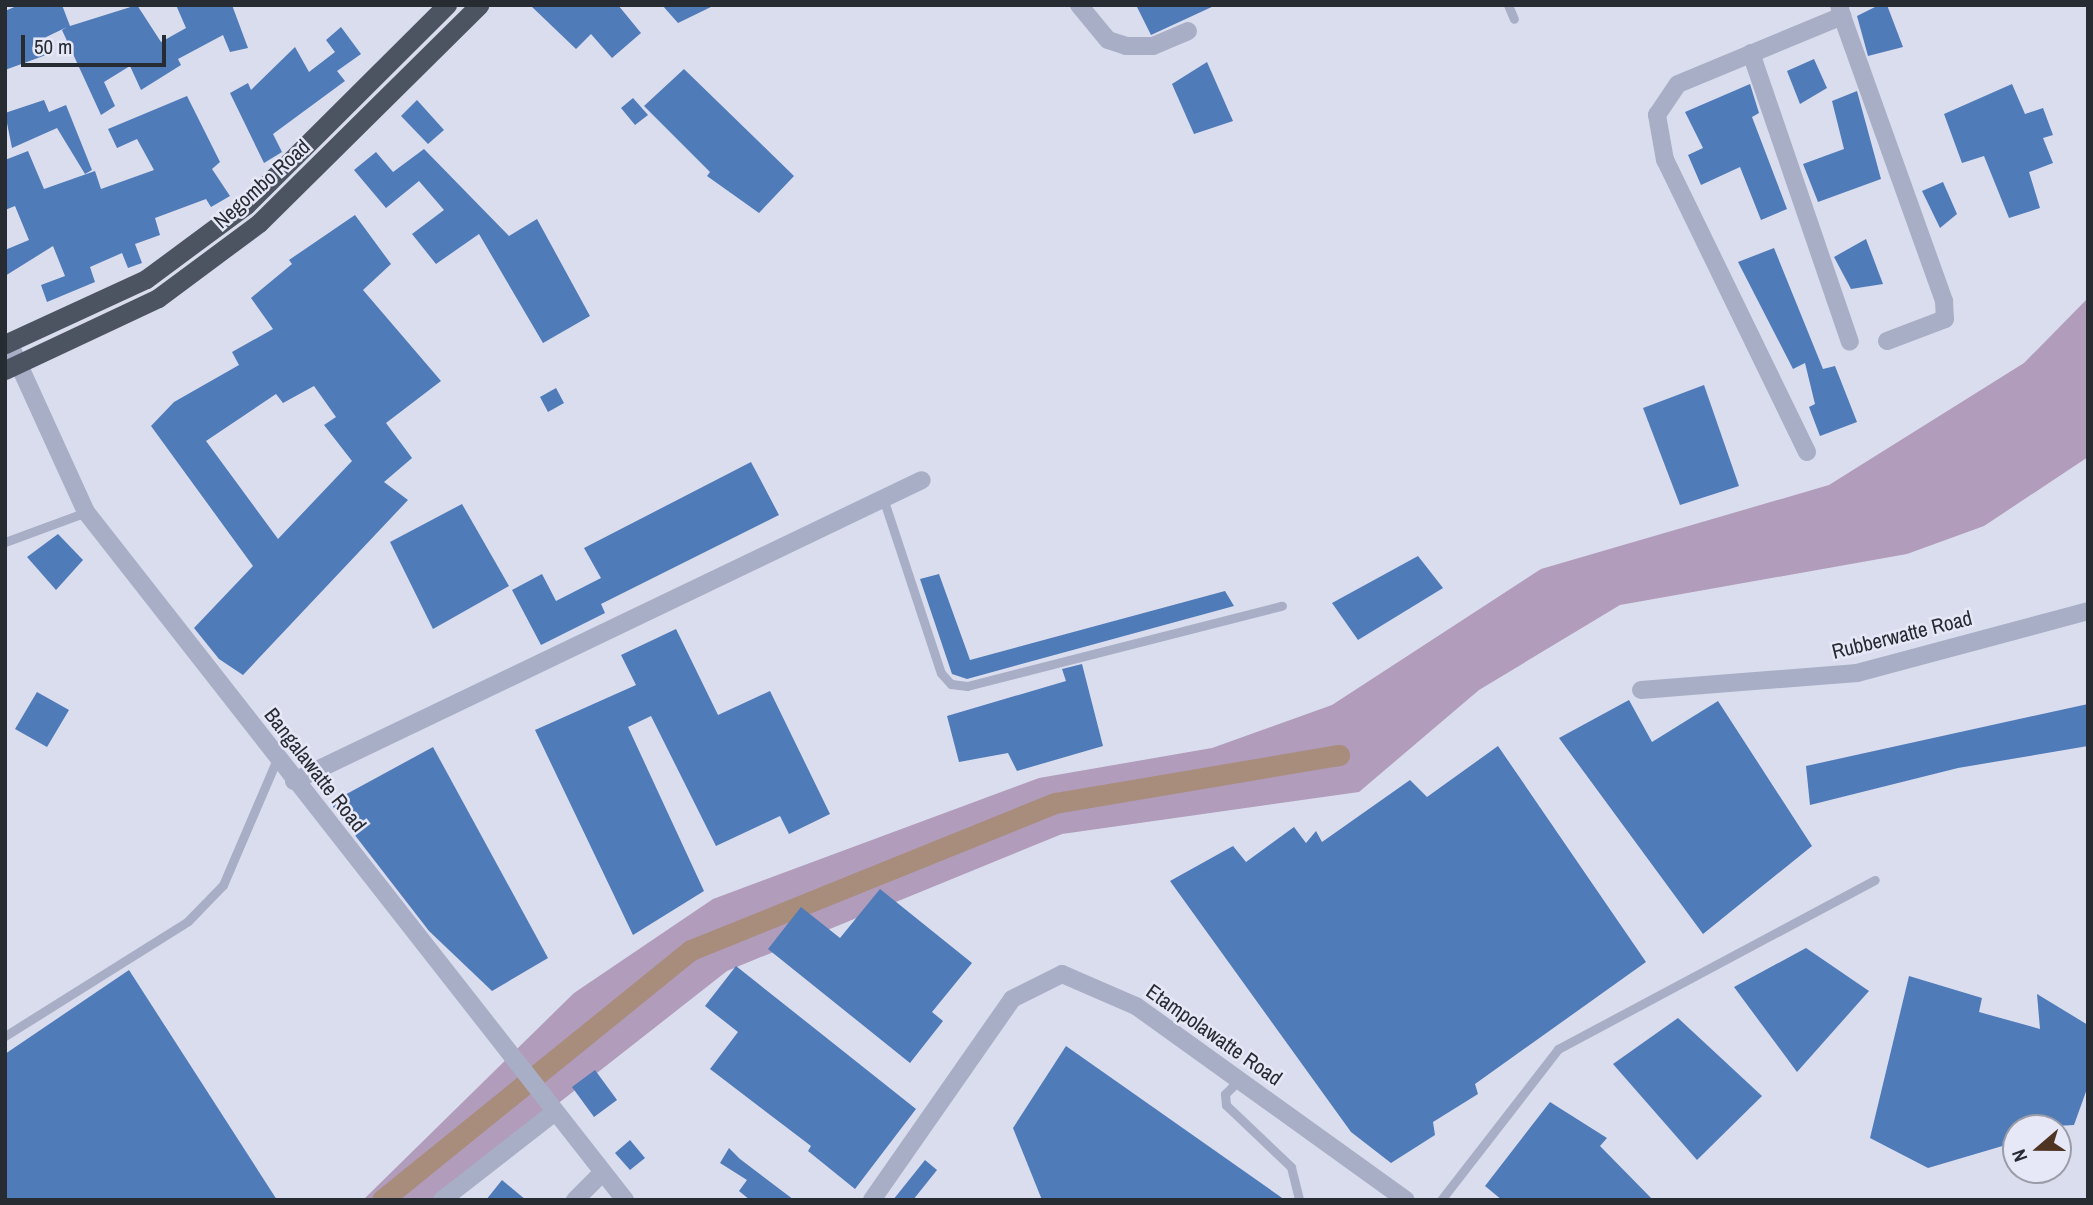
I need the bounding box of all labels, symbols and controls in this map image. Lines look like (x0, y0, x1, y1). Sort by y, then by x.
scale bar (24, 21, 170, 65)
text: 50 m (34, 32, 72, 61)
street label: Negombo Road (209, 134, 315, 234)
street label: Rubberwatte Road (1829, 605, 1975, 665)
street label: Bangalawatte Road (259, 703, 371, 837)
street label: Etampolawatte Road (1141, 979, 1287, 1091)
north arrow (2002, 1114, 2072, 1184)
text: N (2005, 1146, 2033, 1165)

